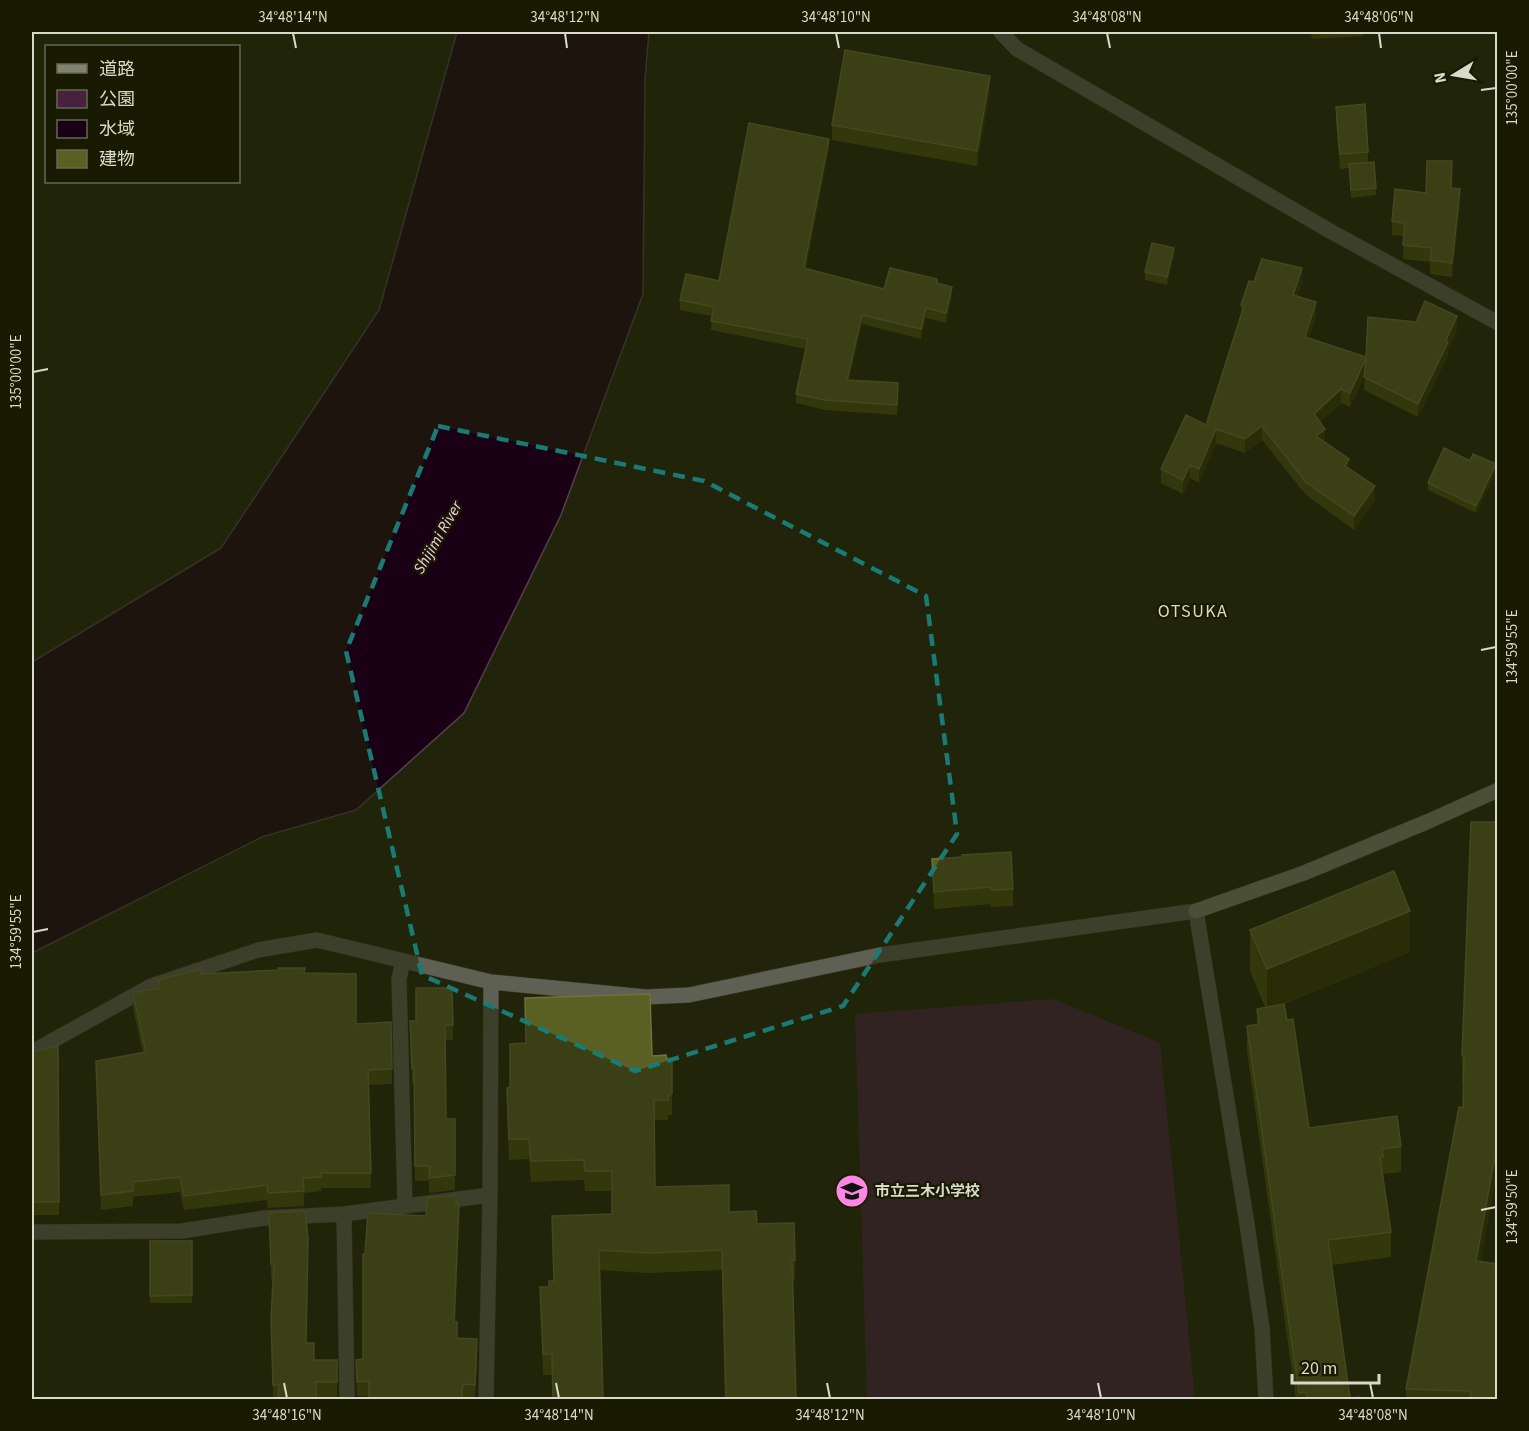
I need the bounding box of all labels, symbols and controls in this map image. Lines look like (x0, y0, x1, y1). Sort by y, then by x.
text: 34°48'14"N (258, 7, 328, 28)
text: 34°48'12"N (530, 7, 600, 28)
text: 34°48'10"N (801, 7, 871, 28)
text: 34°48'08"N (1072, 7, 1142, 28)
text: 34°48'06"N (1344, 7, 1414, 28)
legend (45, 45, 240, 183)
north arrow (1424, 45, 1484, 105)
text: 135°00'00"E (1502, 50, 1523, 126)
text: 道路 (99, 57, 135, 82)
text: N (1428, 70, 1452, 85)
text: 公園 (99, 87, 135, 112)
text: 水域 (99, 117, 135, 142)
text: 建物 (99, 147, 135, 172)
text: 135°00'00"E (6, 334, 27, 410)
water label: Shijimi River (408, 496, 468, 578)
district label: OTSUKA (1158, 599, 1228, 624)
text: 134°59'55"E (1502, 609, 1523, 685)
text: 134°59'55"E (6, 894, 27, 970)
text: 134°59'50"E (1502, 1169, 1523, 1245)
school or university icon: 市立三木小学校 (834, 1173, 870, 1209)
place label: 市立三木小学校 (875, 1181, 980, 1202)
scale bar (1292, 1347, 1379, 1385)
text: 20 m (1301, 1356, 1337, 1381)
text: 34°48'16"N (252, 1405, 322, 1426)
text: 34°48'14"N (524, 1405, 594, 1426)
text: 34°48'12"N (795, 1405, 865, 1426)
text: 34°48'10"N (1066, 1405, 1136, 1426)
text: 34°48'08"N (1338, 1405, 1408, 1426)

